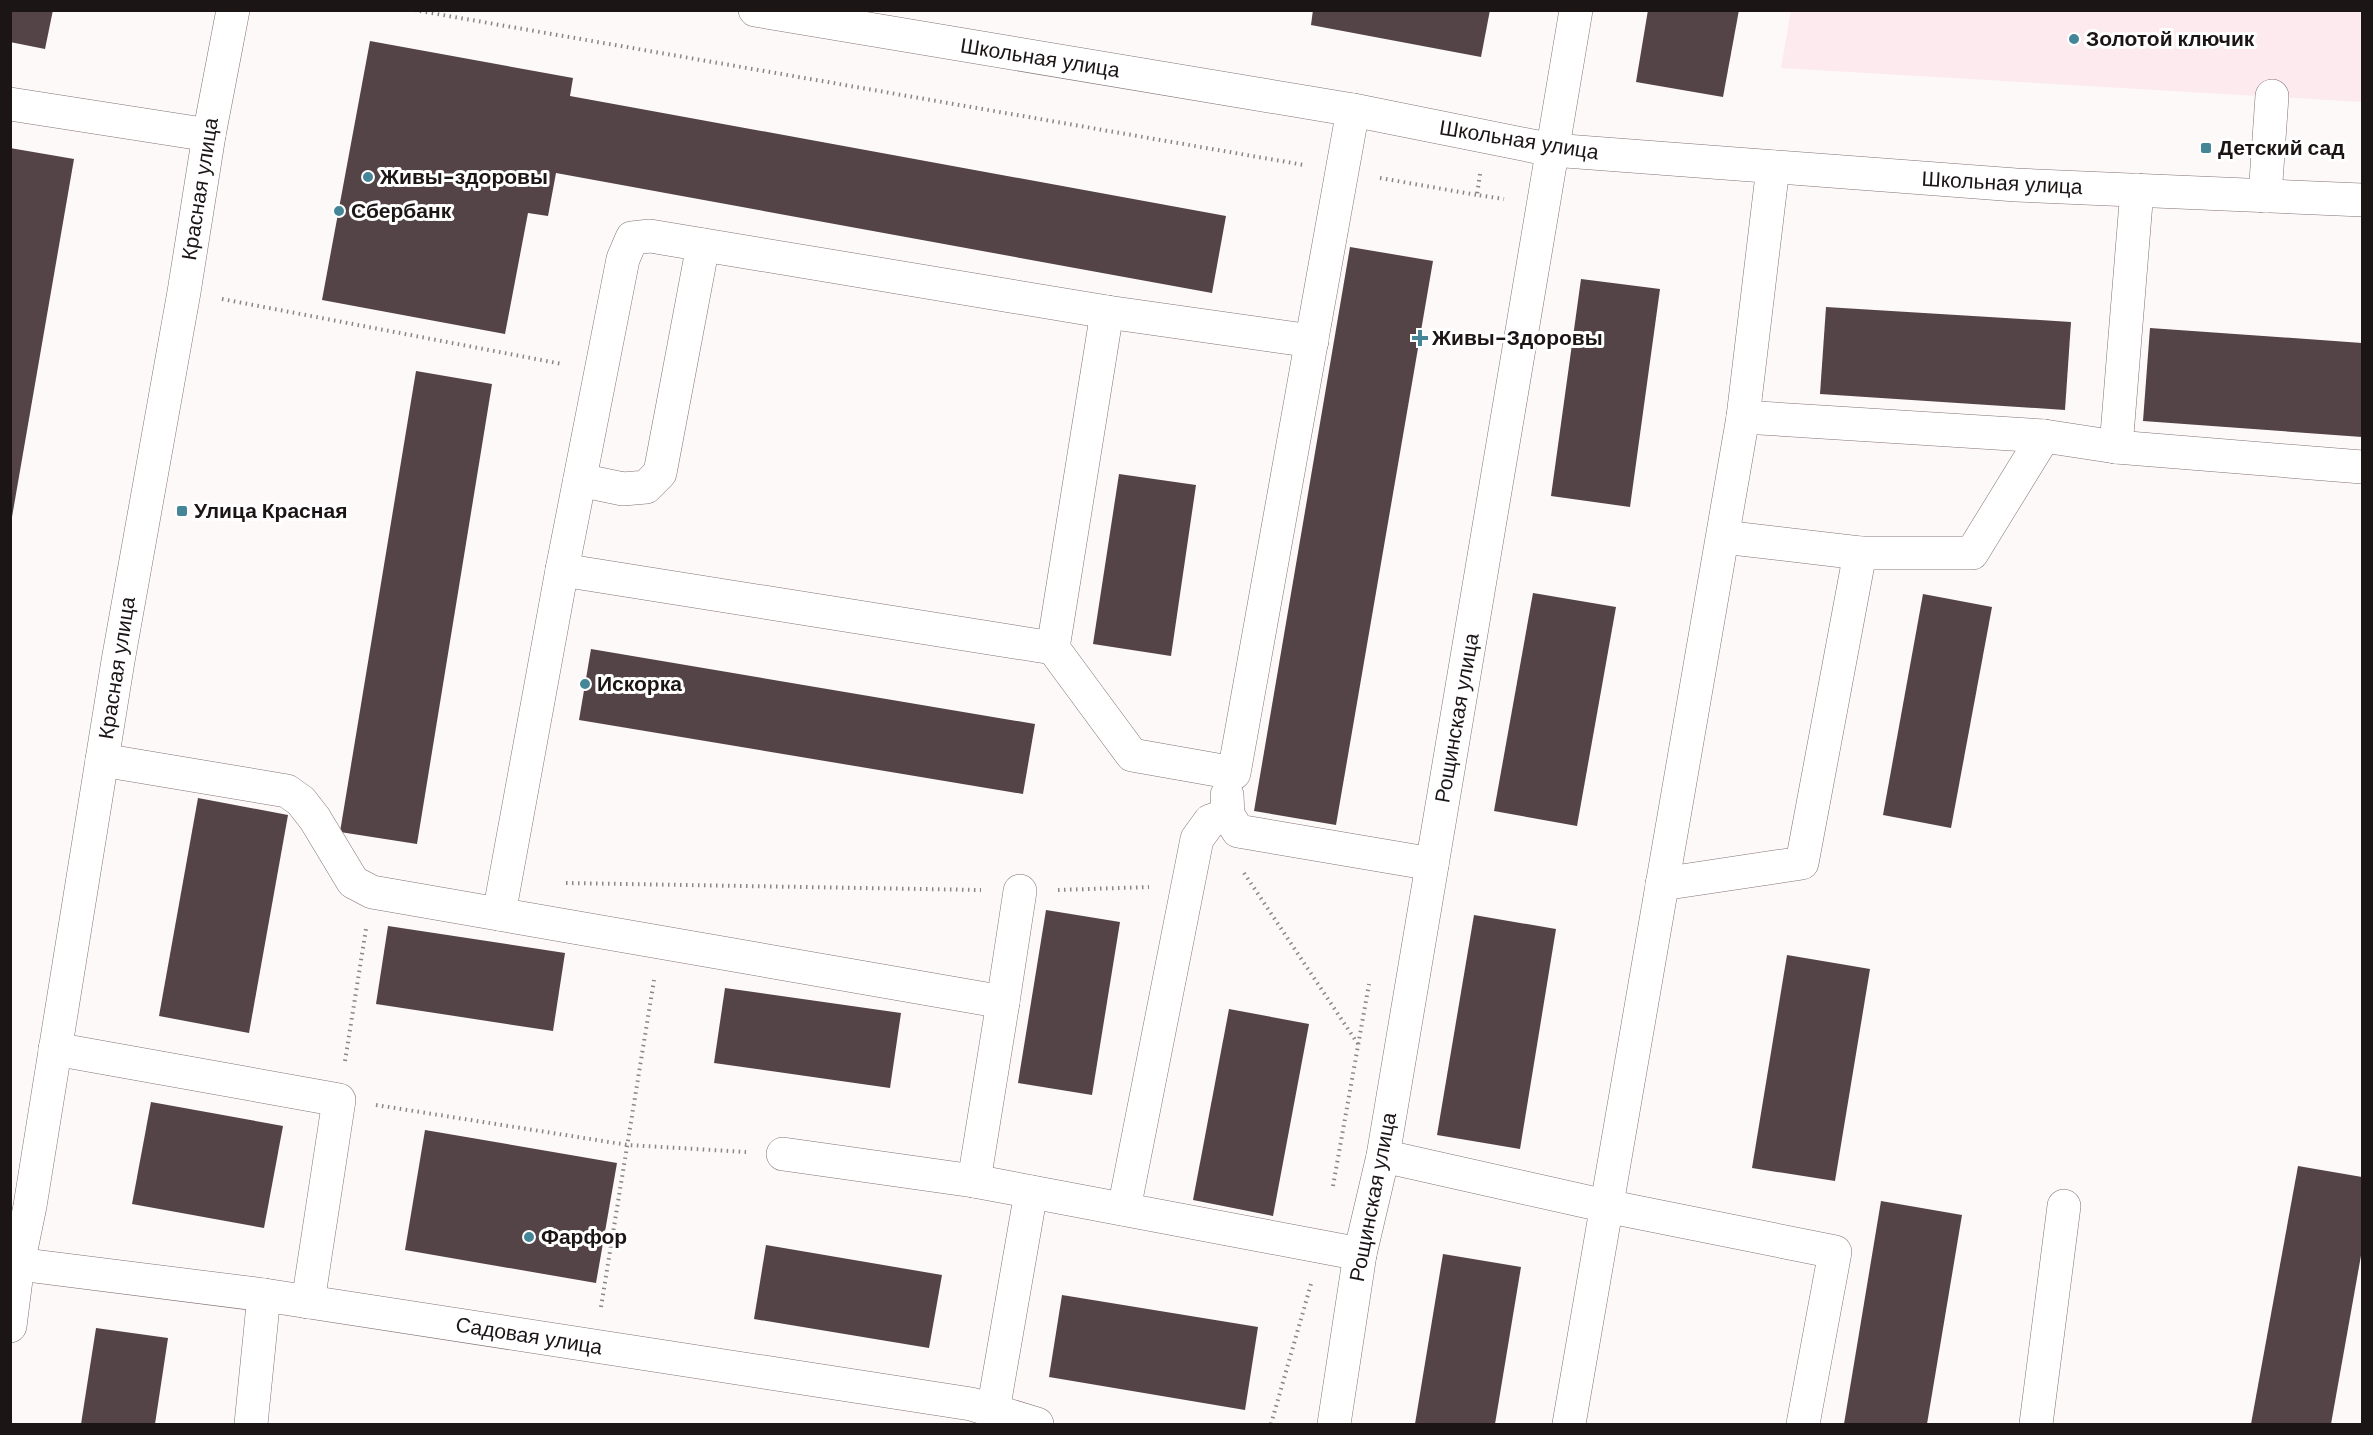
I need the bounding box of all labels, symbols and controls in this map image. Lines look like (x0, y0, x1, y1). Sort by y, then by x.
place label: Золотой ключик (2086, 25, 2255, 53)
street label: Школьная улица (958, 32, 1122, 84)
marker: Золотой ключик (2067, 32, 2081, 46)
street label: Школьная улица (1437, 114, 1601, 166)
street label: Красная улица (175, 115, 225, 262)
place label: Детский сад (2218, 134, 2345, 162)
marker: Детский сад (2199, 141, 2213, 155)
place label: Живы-здоровы (379, 163, 548, 191)
street label: Школьная улица (1921, 165, 2083, 201)
marker: Живы-здоровы (361, 170, 375, 184)
place label: Сбербанк (351, 197, 452, 225)
marker: Сбербанк (332, 204, 346, 218)
place label: Живы-Здоровы (1431, 324, 1603, 352)
marker: Живы-Здоровы (1413, 331, 1427, 345)
place label: Улица Красная (194, 497, 347, 525)
marker: Улица Красная (175, 504, 189, 518)
street label: Красная улица (92, 594, 142, 741)
street label: Рощинская улица (1428, 631, 1486, 805)
place label: Искорка (597, 670, 682, 698)
marker: Искорка (578, 677, 592, 691)
street label: Рощинская улица (1343, 1110, 1403, 1284)
place label: Фарфор (541, 1223, 627, 1251)
marker: Фарфор (522, 1230, 536, 1244)
street label: Садовая улица (454, 1311, 605, 1361)

